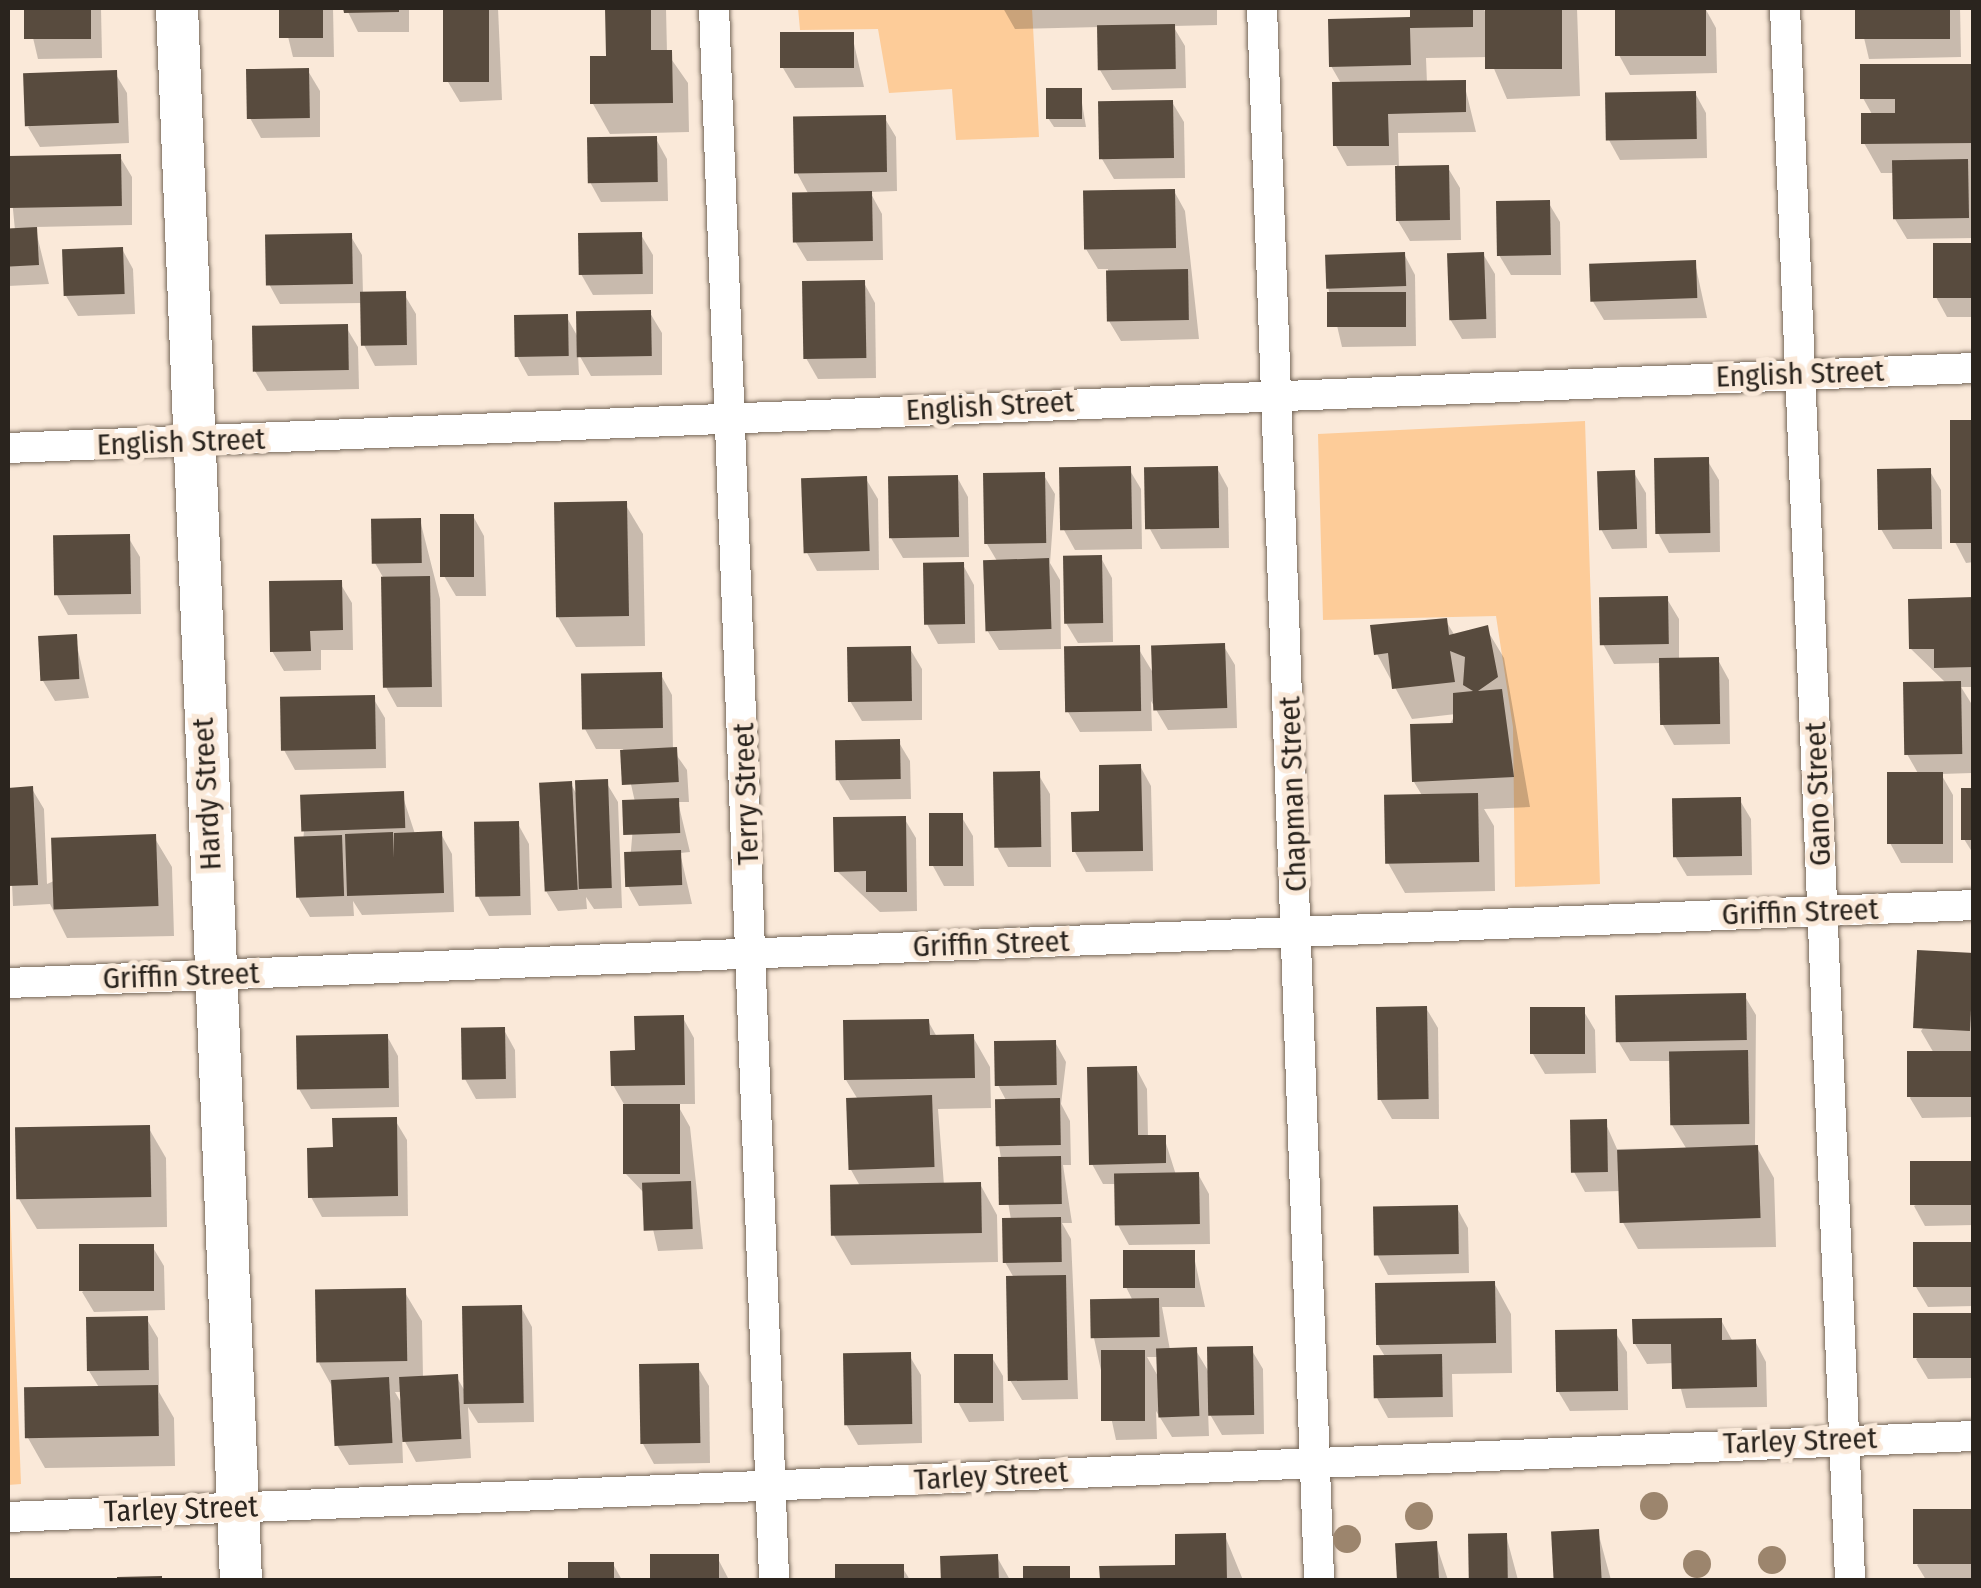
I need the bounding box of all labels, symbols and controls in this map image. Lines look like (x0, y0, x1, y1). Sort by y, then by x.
street label: English Street (1715, 353, 1885, 395)
street label: English Street (905, 384, 1075, 428)
street label: English Street (96, 421, 266, 463)
street label: Chapman Street (1272, 696, 1314, 892)
street label: Hardy Street (185, 717, 229, 871)
street label: Gano Street (1797, 721, 1839, 867)
street label: Terry Street (726, 722, 766, 866)
street label: Griffin Street (1721, 891, 1879, 933)
street label: Griffin Street (912, 923, 1070, 965)
street label: Griffin Street (102, 955, 260, 997)
street label: Tarley Street (1722, 1420, 1878, 1462)
street label: Tarley Street (913, 1454, 1069, 1498)
street label: Tarley Street (103, 1488, 259, 1530)

